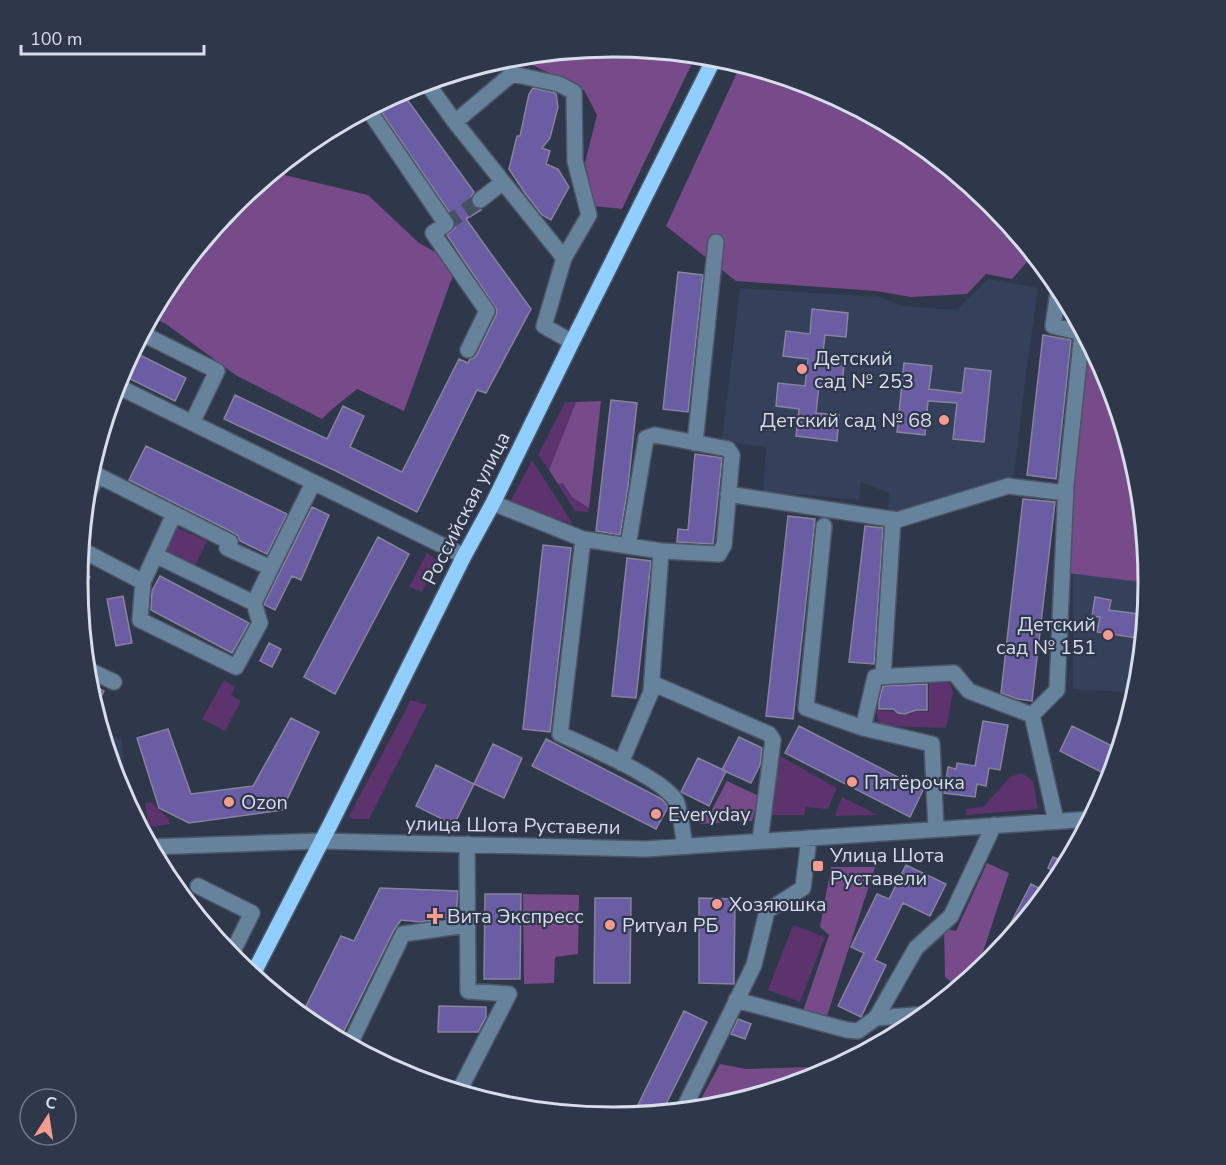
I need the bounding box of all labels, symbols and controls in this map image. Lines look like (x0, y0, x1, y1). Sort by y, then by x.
scale bar (21, 18, 204, 56)
text: 100 m (30, 27, 82, 51)
place label: Детский сад № 253 (814, 345, 914, 395)
marker: Детский сад № 253 (795, 362, 809, 376)
place label: Детский сад № 68 (760, 407, 932, 434)
marker: Детский сад № 68 (937, 413, 951, 427)
street label: Российская улица (416, 427, 517, 589)
place label: Детский сад № 151 (996, 611, 1096, 661)
marker: Детский сад № 151 (1101, 628, 1115, 642)
place label: Пятёрочка (864, 769, 965, 796)
marker: Пятёрочка (845, 775, 859, 789)
place label: Ozon (241, 789, 288, 816)
marker: Ozon (222, 795, 236, 809)
place label: Everyday (668, 801, 751, 828)
marker: Everyday (649, 807, 663, 821)
street label: улица Шота Руставели (405, 810, 621, 841)
place label: Улица Шота Руставели (829, 842, 944, 892)
marker: Улица Шота Руставели (811, 859, 825, 873)
place label: Хозяюшка (729, 891, 827, 918)
marker: Хозяюшка (710, 897, 724, 911)
place label: Вита Экспресс (447, 903, 584, 930)
marker: Вита Экспресс (428, 909, 442, 923)
place label: Ритуал РБ (622, 912, 719, 939)
marker: Ритуал РБ (603, 918, 617, 932)
north arrow (18, 1087, 78, 1147)
text: С (43, 1091, 59, 1115)

